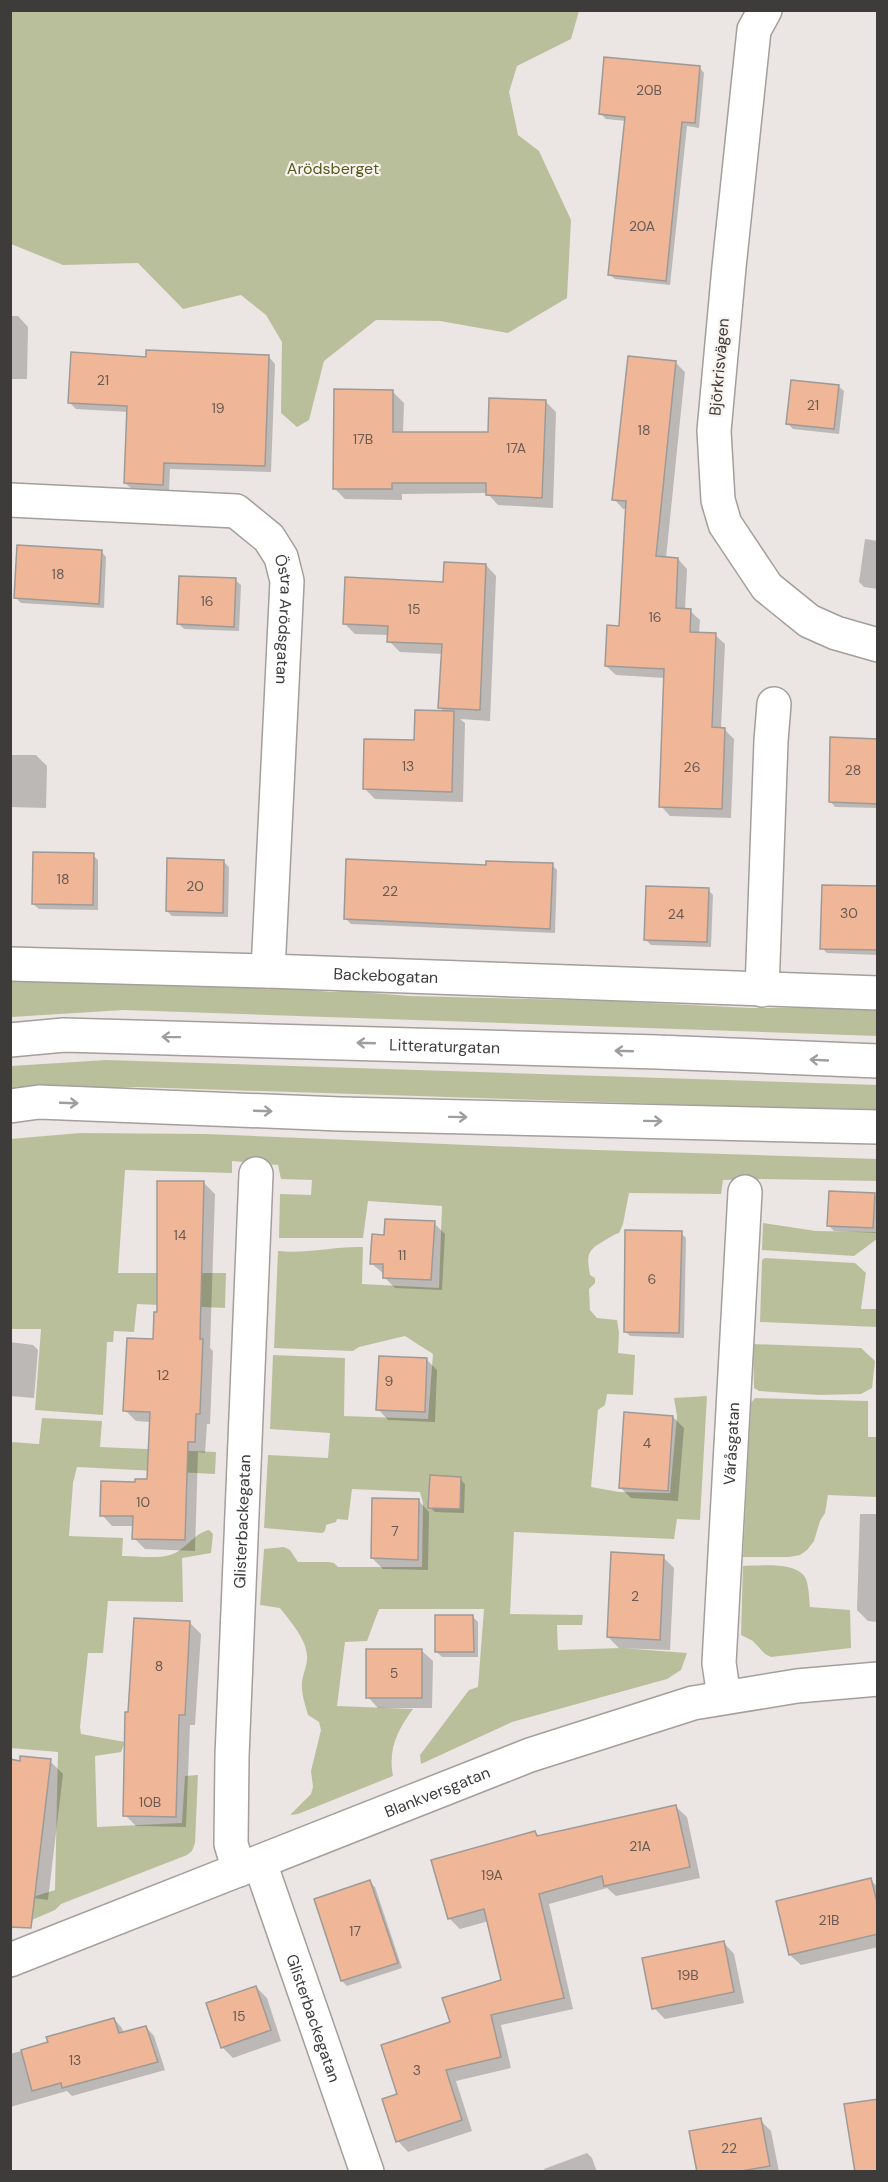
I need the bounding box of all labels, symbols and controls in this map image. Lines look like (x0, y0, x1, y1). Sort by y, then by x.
house number: 20B (636, 81, 662, 99)
park label: Arödsberget (287, 158, 379, 179)
house number: 20A (629, 217, 655, 235)
street label: Björkrisvägen (704, 317, 734, 417)
house number: 21 (97, 371, 109, 389)
house number: 21 (807, 396, 819, 414)
house number: 19 (211, 399, 225, 417)
house number: 18 (638, 421, 650, 439)
house number: 17B (353, 430, 373, 448)
house number: 17A (506, 439, 526, 457)
street label: Östra Arödsgatan (270, 552, 298, 685)
house number: 18 (52, 565, 64, 583)
house number: 16 (200, 592, 214, 610)
house number: 15 (408, 600, 420, 618)
house number: 16 (648, 608, 662, 626)
house number: 13 (402, 757, 414, 775)
house number: 26 (684, 758, 700, 776)
house number: 28 (845, 761, 861, 779)
house number: 18 (57, 870, 69, 888)
house number: 20 (186, 877, 204, 895)
house number: 22 (382, 882, 398, 900)
house number: 30 (840, 904, 858, 922)
house number: 24 (668, 905, 685, 923)
street label: Backebogatan (333, 963, 439, 988)
one-way arrow (162, 1032, 182, 1043)
street label: Litteraturgatan (389, 1034, 500, 1058)
one-way arrow (357, 1037, 377, 1048)
one-way arrow (615, 1045, 635, 1057)
one-way arrow (810, 1054, 830, 1065)
one-way arrow (58, 1097, 78, 1108)
one-way arrow (253, 1105, 273, 1116)
one-way arrow (448, 1111, 468, 1123)
one-way arrow (643, 1116, 663, 1127)
house number: 14 (174, 1226, 187, 1244)
house number: 11 (398, 1246, 406, 1264)
house number: 6 (648, 1270, 656, 1288)
house number: 12 (157, 1366, 169, 1384)
house number: 9 (385, 1372, 394, 1390)
street label: Väråsgatan (718, 1402, 744, 1486)
house number: 4 (643, 1434, 652, 1452)
street label: Glisterbackegatan (228, 1454, 255, 1589)
house number: 10 (136, 1493, 150, 1511)
house number: 7 (391, 1522, 399, 1540)
house number: 2 (631, 1587, 639, 1605)
house number: 8 (155, 1657, 163, 1675)
house number: 5 (390, 1664, 398, 1682)
street label: Blankversgatan (381, 1761, 493, 1822)
house number: 10B (139, 1793, 161, 1811)
house number: 21A (629, 1837, 651, 1855)
house number: 19A (481, 1866, 503, 1884)
house number: 21B (819, 1911, 839, 1929)
house number: 17 (349, 1922, 361, 1940)
street label: Glisterbackegatan (282, 1951, 346, 2085)
house number: 19B (677, 1966, 699, 1984)
house number: 15 (233, 2007, 245, 2025)
house number: 13 (69, 2051, 81, 2069)
house number: 3 (413, 2061, 421, 2079)
house number: 22 (721, 2139, 737, 2157)

